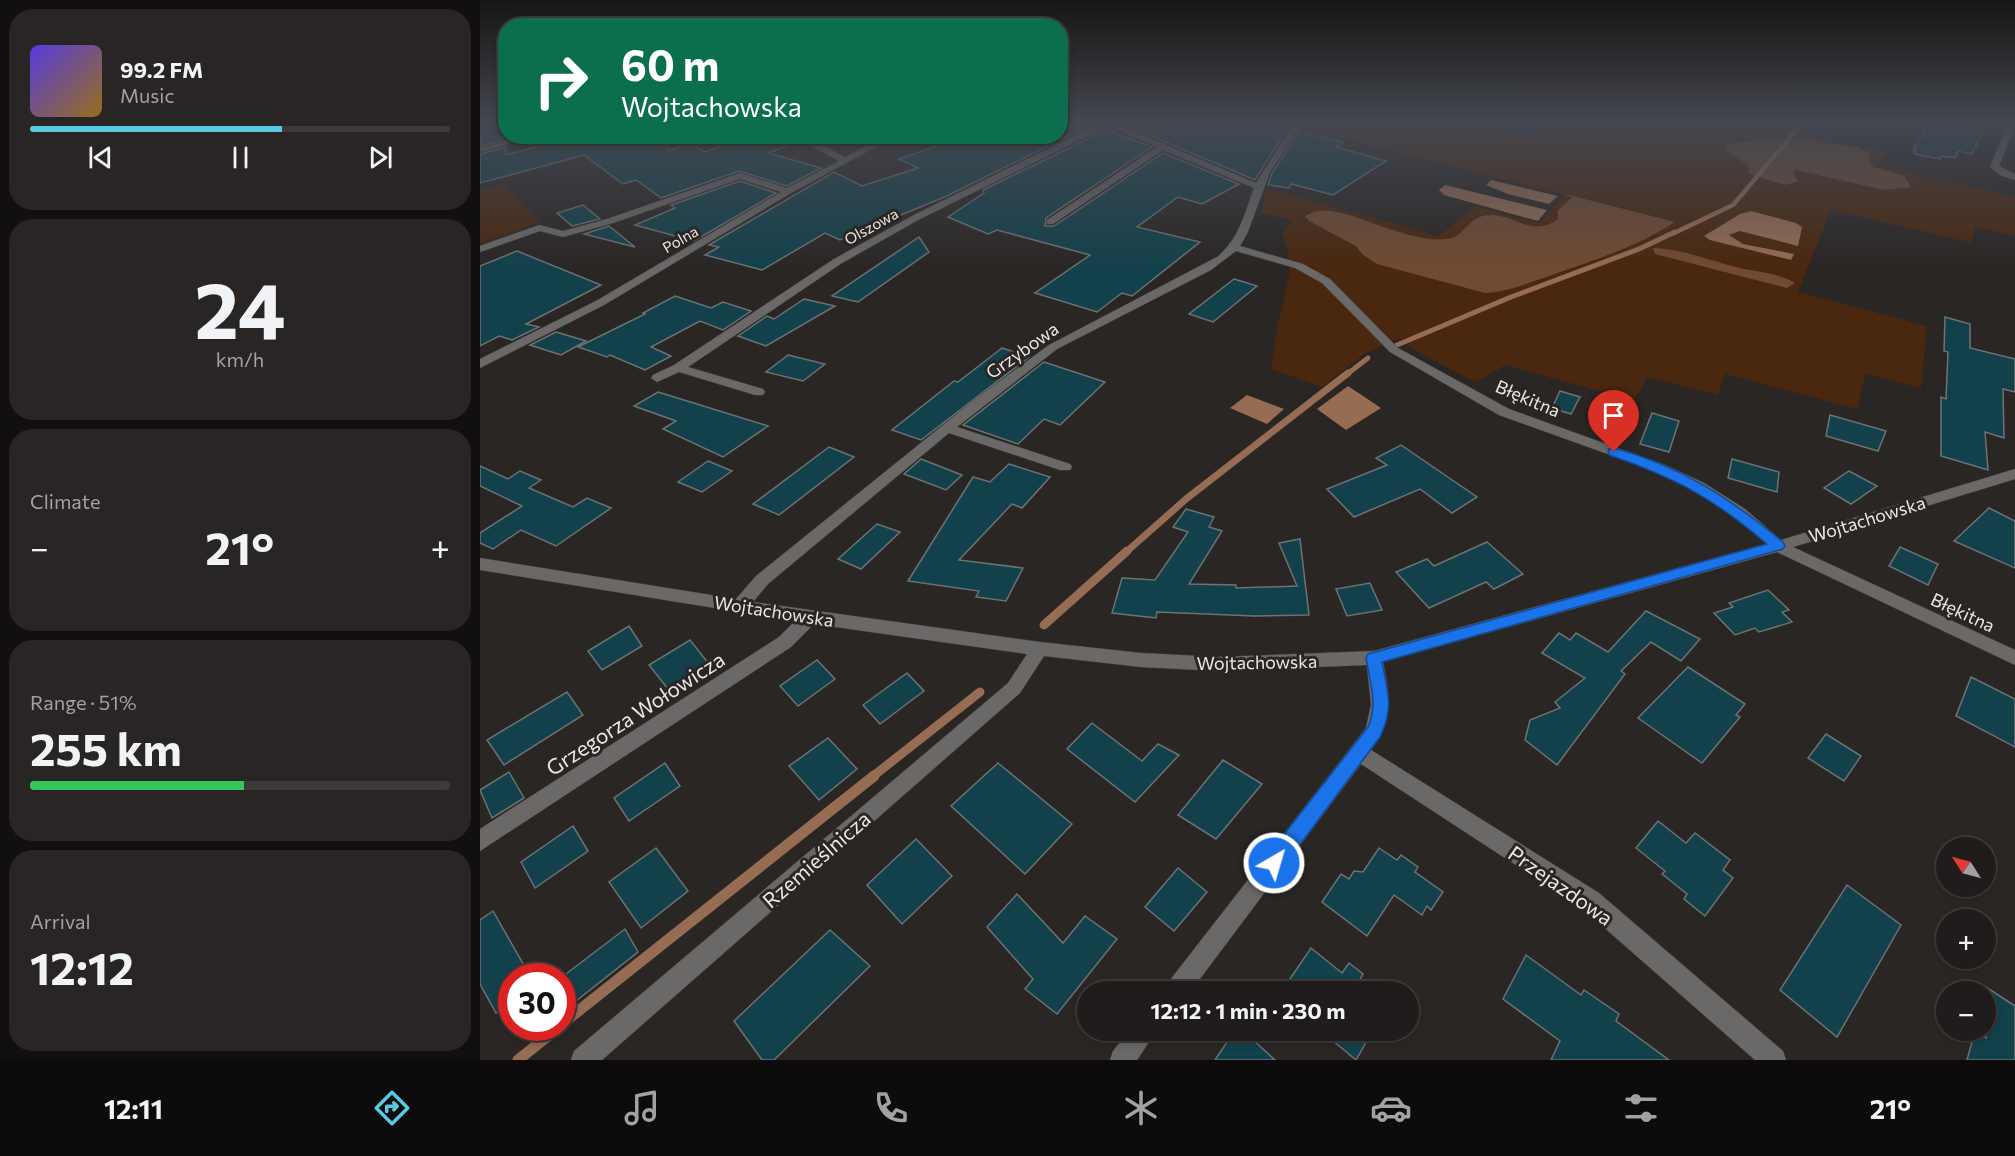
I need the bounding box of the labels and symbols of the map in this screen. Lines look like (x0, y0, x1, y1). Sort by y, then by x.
street label: Olszowa (841, 204, 901, 248)
street label: Polna (659, 222, 701, 256)
street label: Grzybowa (982, 317, 1062, 383)
street label: Błękitna (1492, 375, 1564, 421)
pin (1588, 390, 1639, 452)
street label: Wojtachowska (1806, 491, 1928, 547)
street label: Błękitna (1928, 588, 1998, 636)
street label: Wojtachowska (713, 591, 835, 631)
street label: Grzegorza Wołowicza (541, 646, 729, 780)
street label: Wojtachowska (1197, 650, 1317, 674)
street label: Rzemieślnicza (757, 805, 875, 913)
position arrow (1242, 831, 1306, 895)
north arrow (1936, 837, 1996, 897)
street label: Przejazdowa (1504, 840, 1618, 930)
speed limit sign: 30 (498, 963, 576, 1041)

